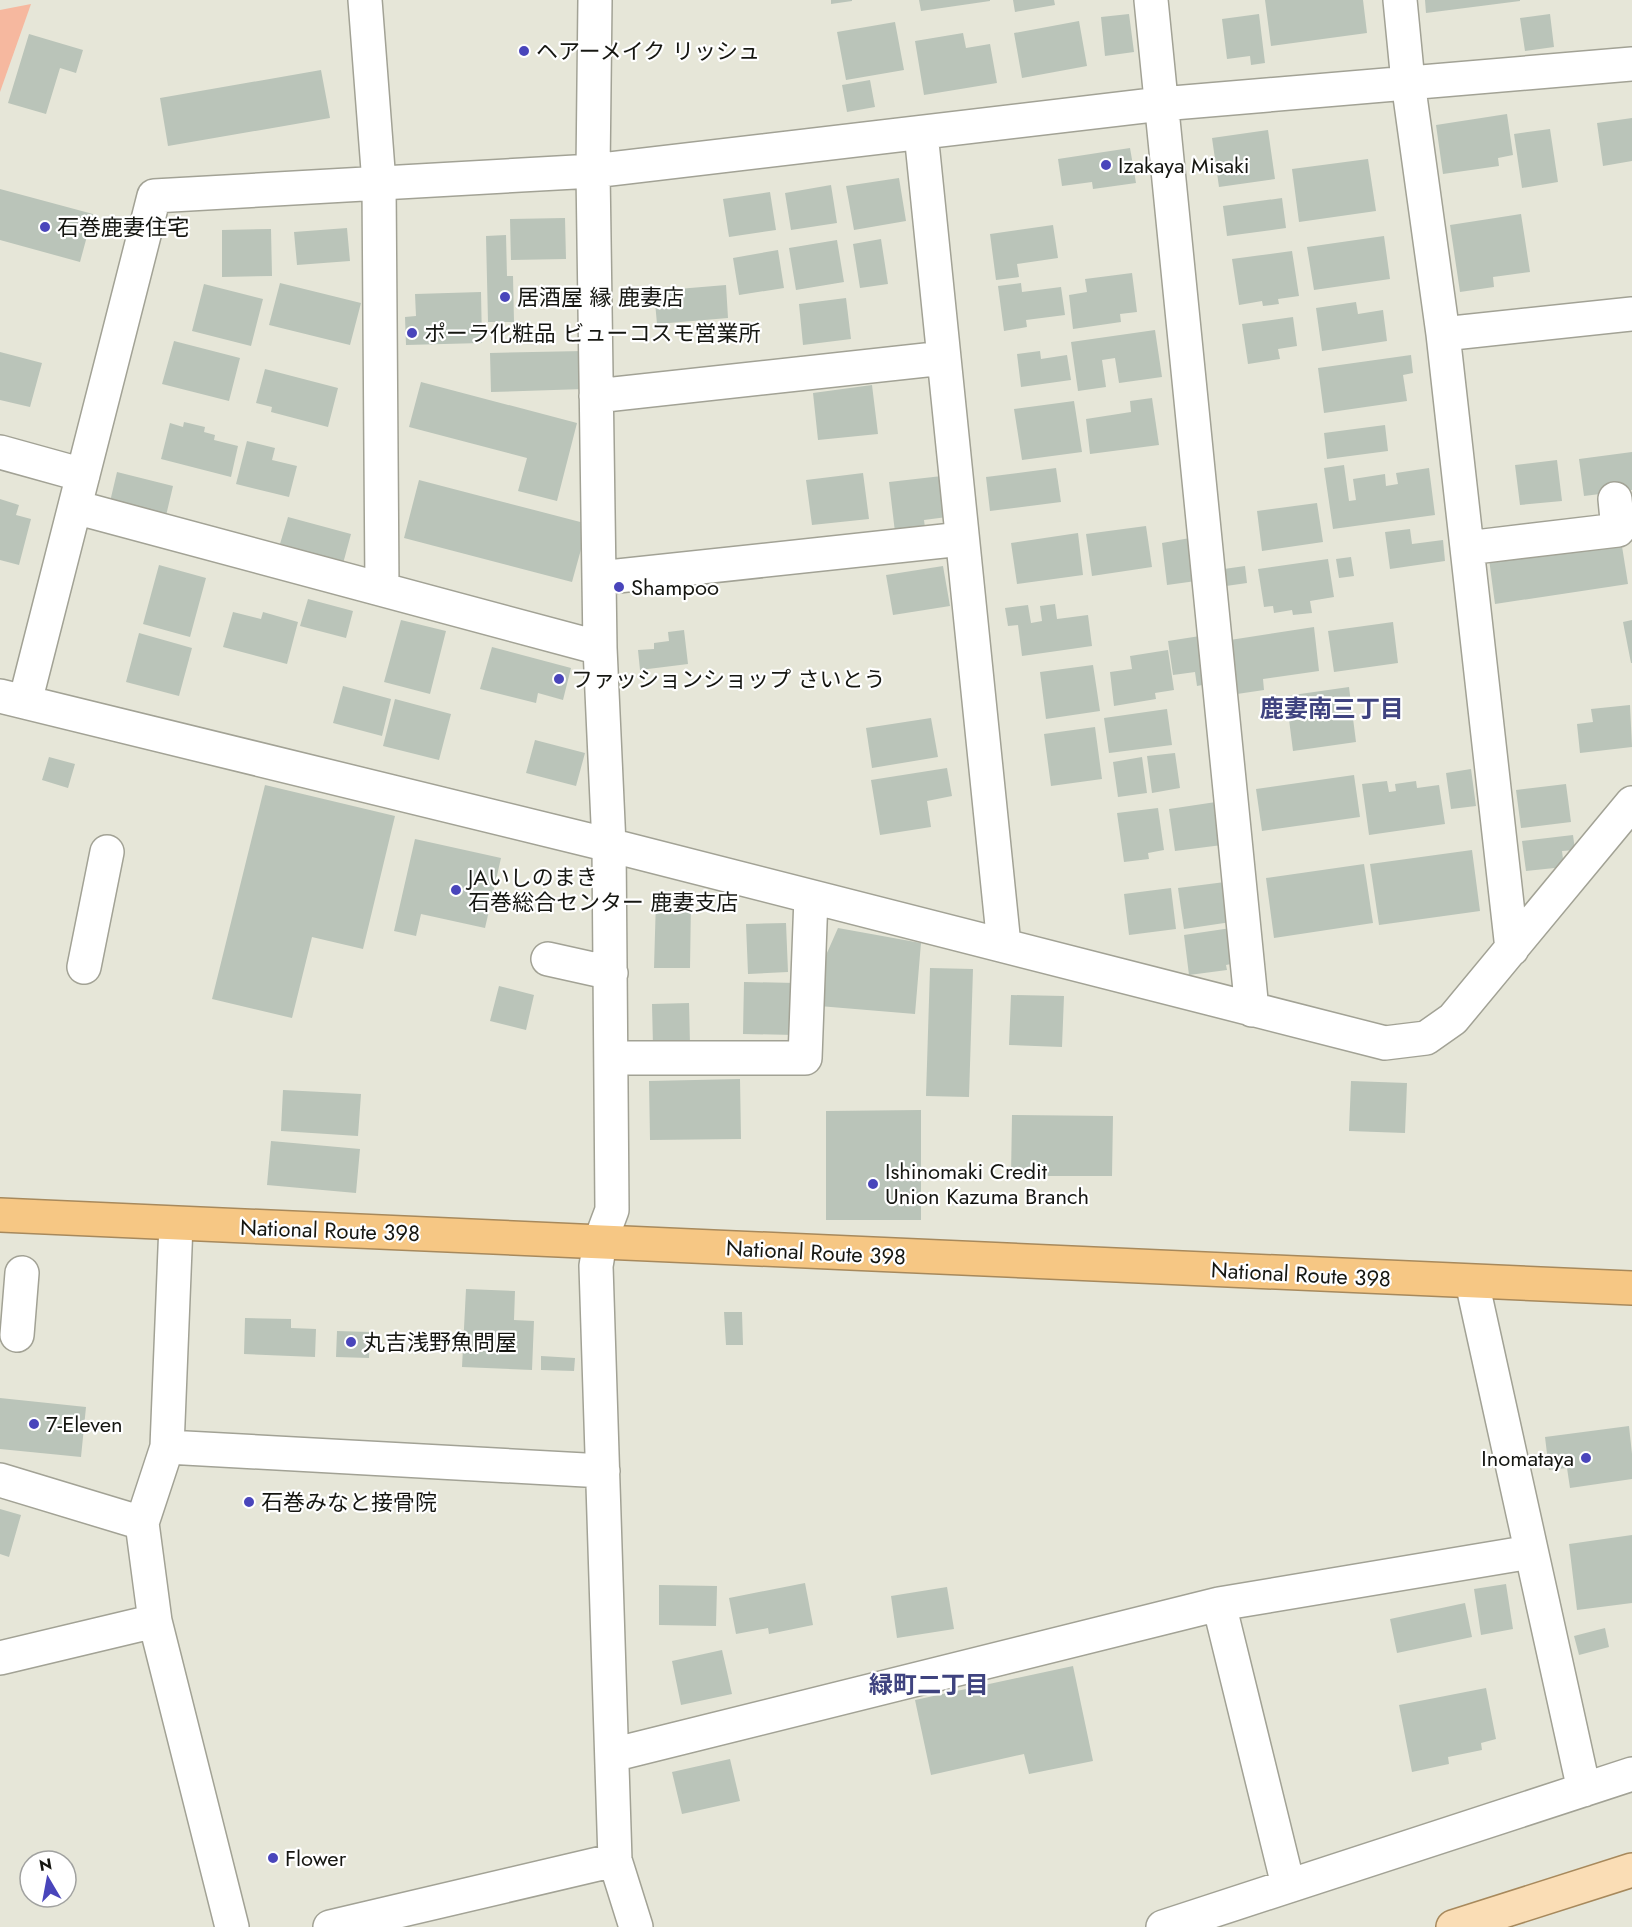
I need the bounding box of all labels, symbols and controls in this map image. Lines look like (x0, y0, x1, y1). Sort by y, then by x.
place label: ヘアーメイク リッシュ (536, 35, 760, 67)
marker: ヘアーメイク リッシュ (517, 44, 531, 58)
place label: Izakaya Misaki (1118, 149, 1250, 181)
marker: Izakaya Misaki (1099, 158, 1113, 172)
place label: 石巻鹿妻住宅 (57, 211, 189, 243)
marker: 石巻鹿妻住宅 (38, 220, 52, 234)
place label: 居酒屋 縁 鹿妻店 (517, 281, 684, 313)
marker: 居酒屋 縁 鹿妻店 (498, 290, 512, 304)
place label: ポーラ化粧品 ビューコスモ営業所 (424, 317, 761, 349)
marker: ポーラ化粧品 ビューコスモ営業所 (405, 326, 419, 340)
place label: Shampoo (631, 571, 719, 603)
marker: Shampoo (612, 580, 626, 594)
place label: ファッションショップ さいとう (571, 663, 886, 695)
marker: ファッションショップ さいとう (552, 672, 566, 686)
district label: 鹿妻南三丁目 (1260, 691, 1404, 726)
place label: JAいしのまき 石巻総合センター 鹿妻支店 (465, 861, 739, 918)
marker: JAいしのまき 石巻総合センター 鹿妻支店 (449, 883, 463, 897)
place label: Ishinomaki Credit Union Kazuma Branch (885, 1155, 1089, 1212)
marker: Ishinomaki Credit Union Kazuma Branch (866, 1177, 880, 1191)
street label: National Route 398 (239, 1211, 421, 1249)
street label: National Route 398 (725, 1231, 907, 1273)
street label: National Route 398 (1210, 1253, 1392, 1295)
place label: 丸吉浅野魚問屋 (363, 1326, 517, 1358)
marker: 丸吉浅野魚問屋 (344, 1335, 358, 1349)
place label: 7-Eleven (46, 1408, 123, 1440)
marker: 7-Eleven (27, 1417, 41, 1431)
place label: Inomataya (1481, 1442, 1574, 1474)
marker: Inomataya (1579, 1451, 1593, 1465)
place label: 石巻みなと接骨院 (261, 1486, 437, 1518)
marker: 石巻みなと接骨院 (242, 1495, 256, 1509)
district label: 緑町二丁目 (869, 1667, 989, 1702)
place label: Flower (285, 1842, 347, 1874)
north arrow (18, 1849, 78, 1909)
marker: Flower (266, 1851, 280, 1865)
text: N (37, 1852, 54, 1877)

